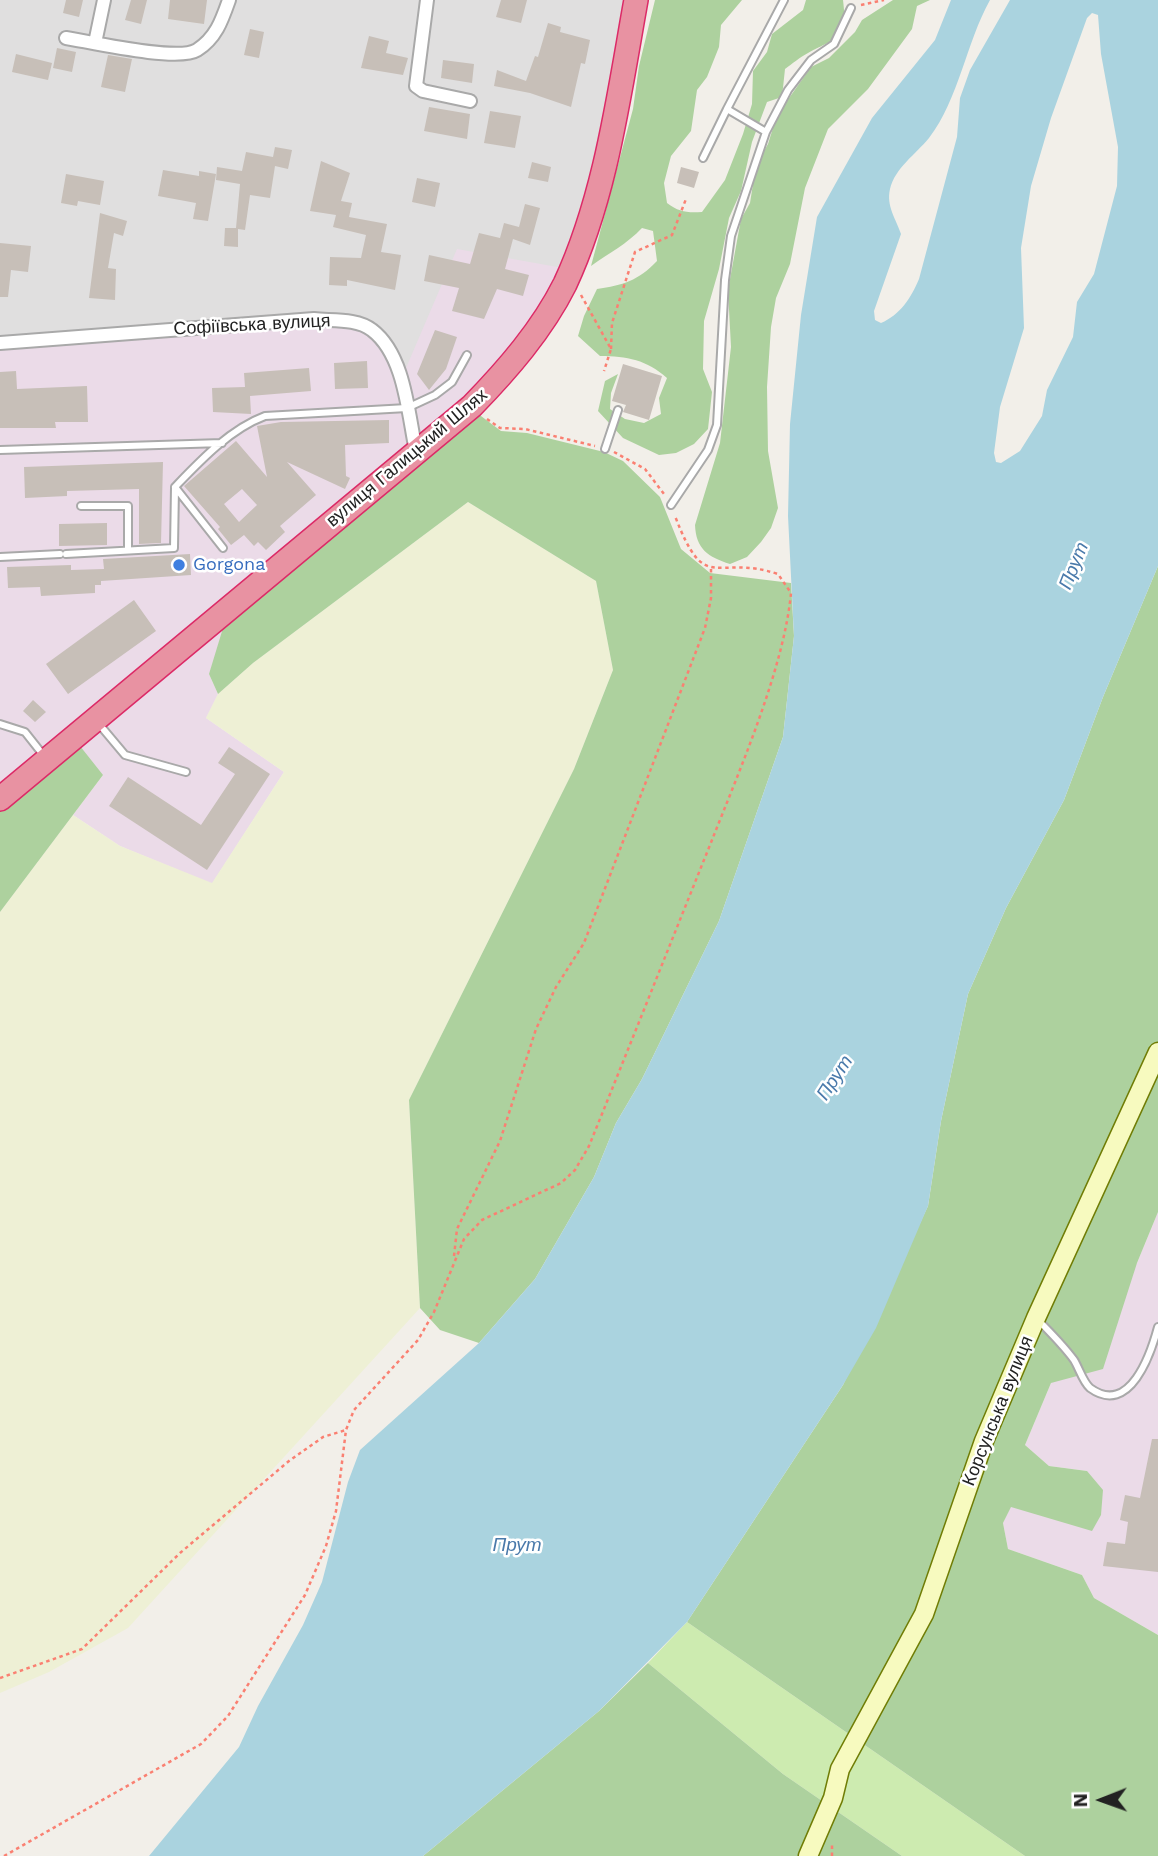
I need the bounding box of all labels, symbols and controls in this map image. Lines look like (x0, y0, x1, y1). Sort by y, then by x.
street label: Софіївська вулиця (173, 310, 331, 340)
street label: вулиця Галицький Шлях (322, 384, 492, 532)
water label: Прут (1054, 539, 1094, 593)
place label: Gorgona (193, 554, 265, 576)
marker: Gorgona (171, 557, 187, 573)
water label: Прут (812, 1051, 858, 1105)
street label: Корсунська вулиця (958, 1333, 1038, 1489)
water label: Прут (492, 1534, 542, 1556)
north arrow (1067, 1765, 1137, 1835)
text: N (1069, 1793, 1092, 1808)

